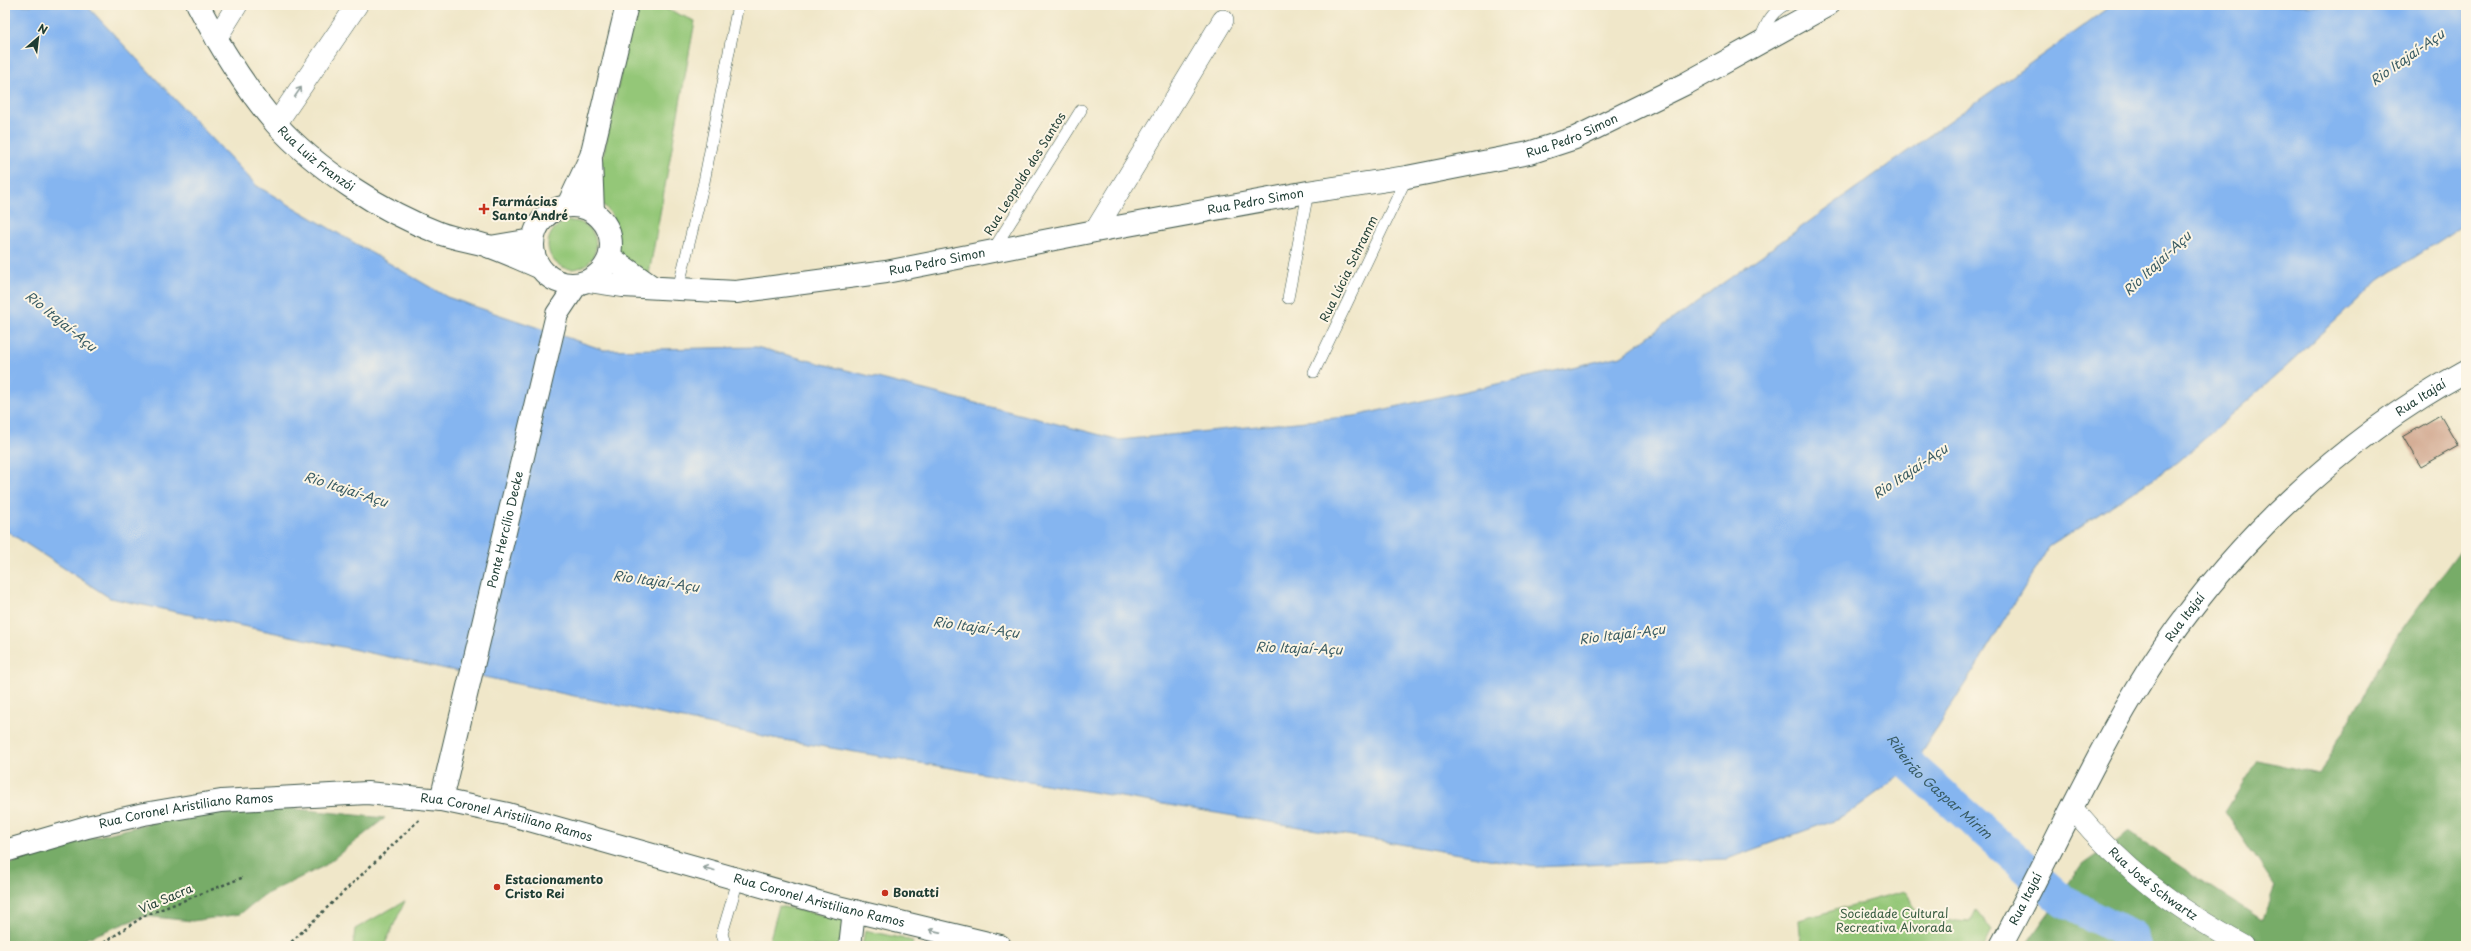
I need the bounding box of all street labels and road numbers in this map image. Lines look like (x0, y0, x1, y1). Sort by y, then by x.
street label: Rua Leopoldo dos Santos (979, 108, 1070, 239)
street label: Rua Pedro Simon (1523, 108, 1620, 161)
street label: Rua Luiz Franzói (274, 121, 359, 195)
street label: Rua Pedro Simon (1206, 183, 1305, 218)
street label: Rua Lúcia Schramm (1315, 212, 1382, 325)
street label: Rua Pedro Simon (887, 243, 987, 279)
street label: Rua Itajaí (2391, 374, 2449, 420)
street label: Ponte Hercílio Decke (482, 469, 527, 590)
street label: Rua Itajaí (2160, 589, 2209, 645)
street label: Rua Coronel Aristiliano Ramos (97, 788, 274, 832)
street label: Rua Coronel Aristiliano Ramos (420, 788, 595, 846)
street label: Rua José Schwartz (2105, 843, 2202, 924)
street label: Rua Coronel Aristiliano Ramos (732, 868, 907, 931)
street label: Rua Itajaí (2004, 869, 2046, 928)
street label: Via Sacra (136, 878, 196, 918)

